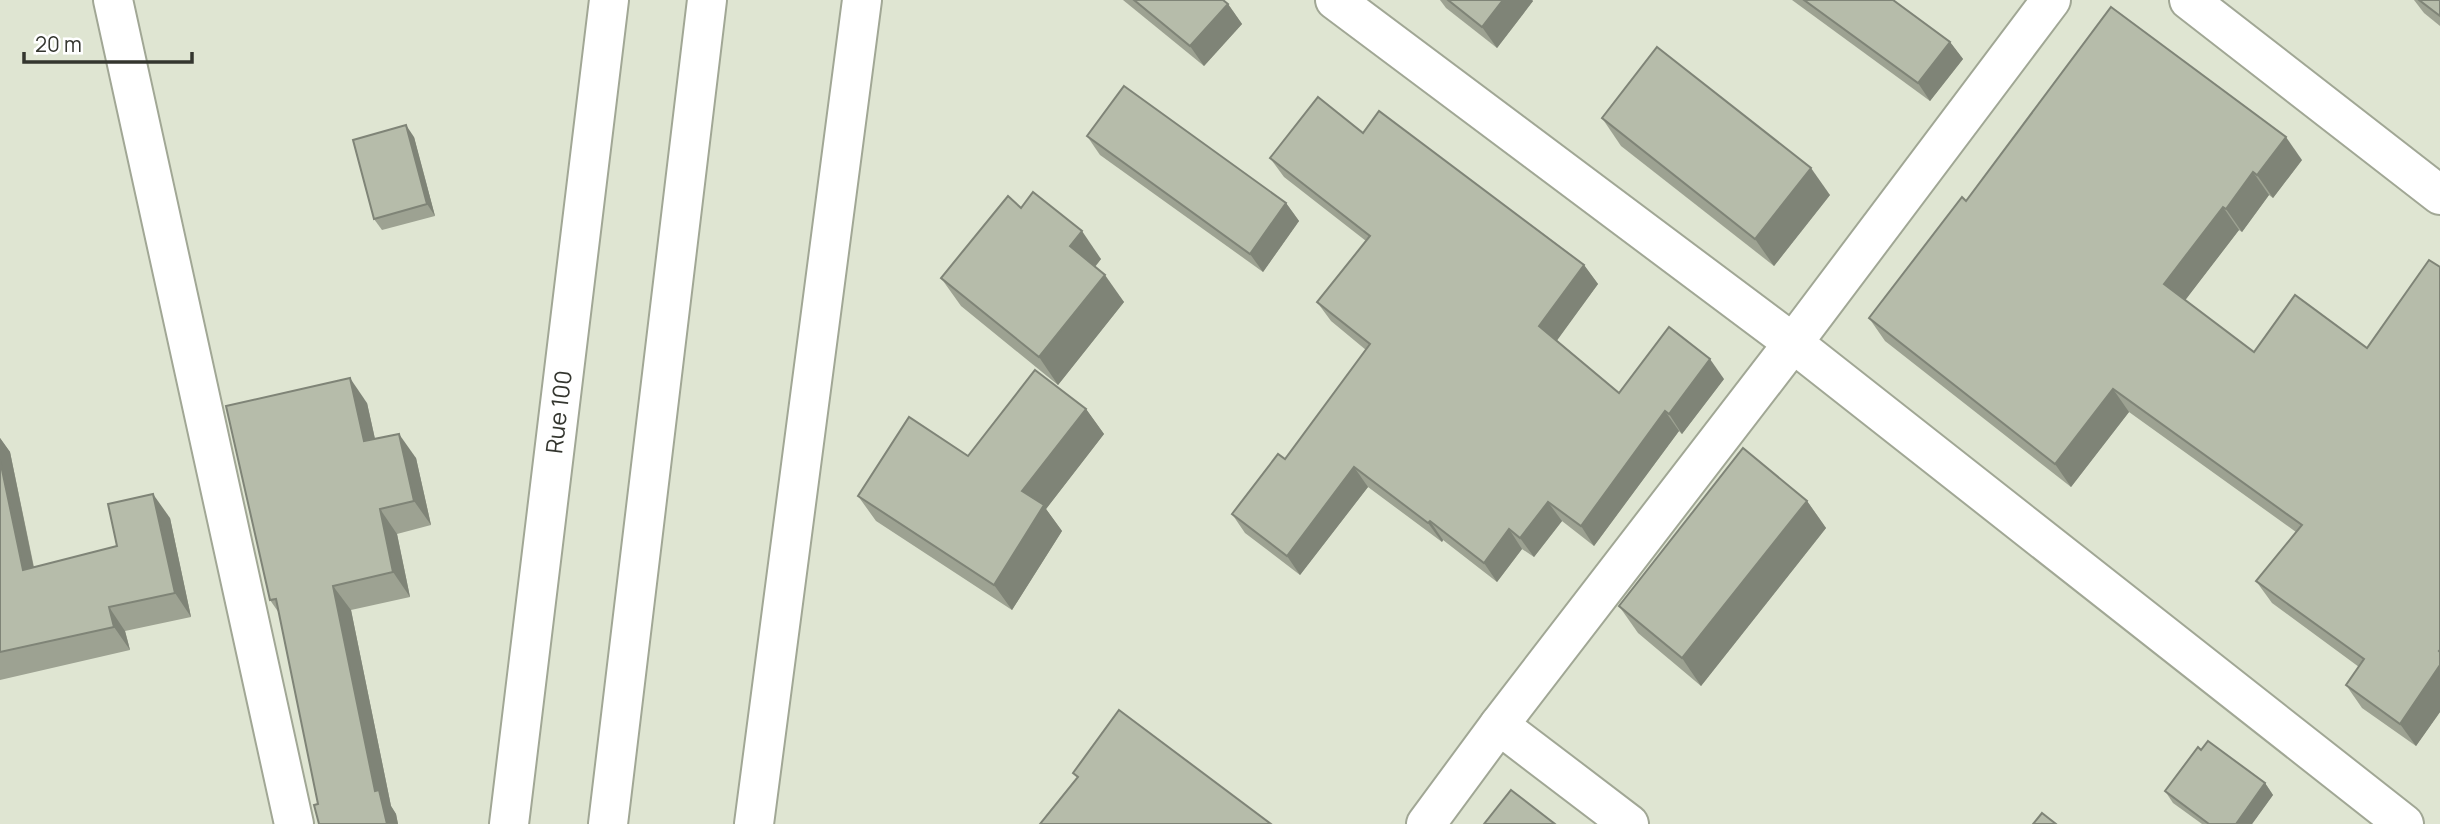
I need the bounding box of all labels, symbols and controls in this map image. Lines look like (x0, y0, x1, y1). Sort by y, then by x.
scale bar (24, 21, 192, 65)
text: 20 m (35, 30, 82, 58)
street label: Rue 100 (537, 369, 579, 455)

